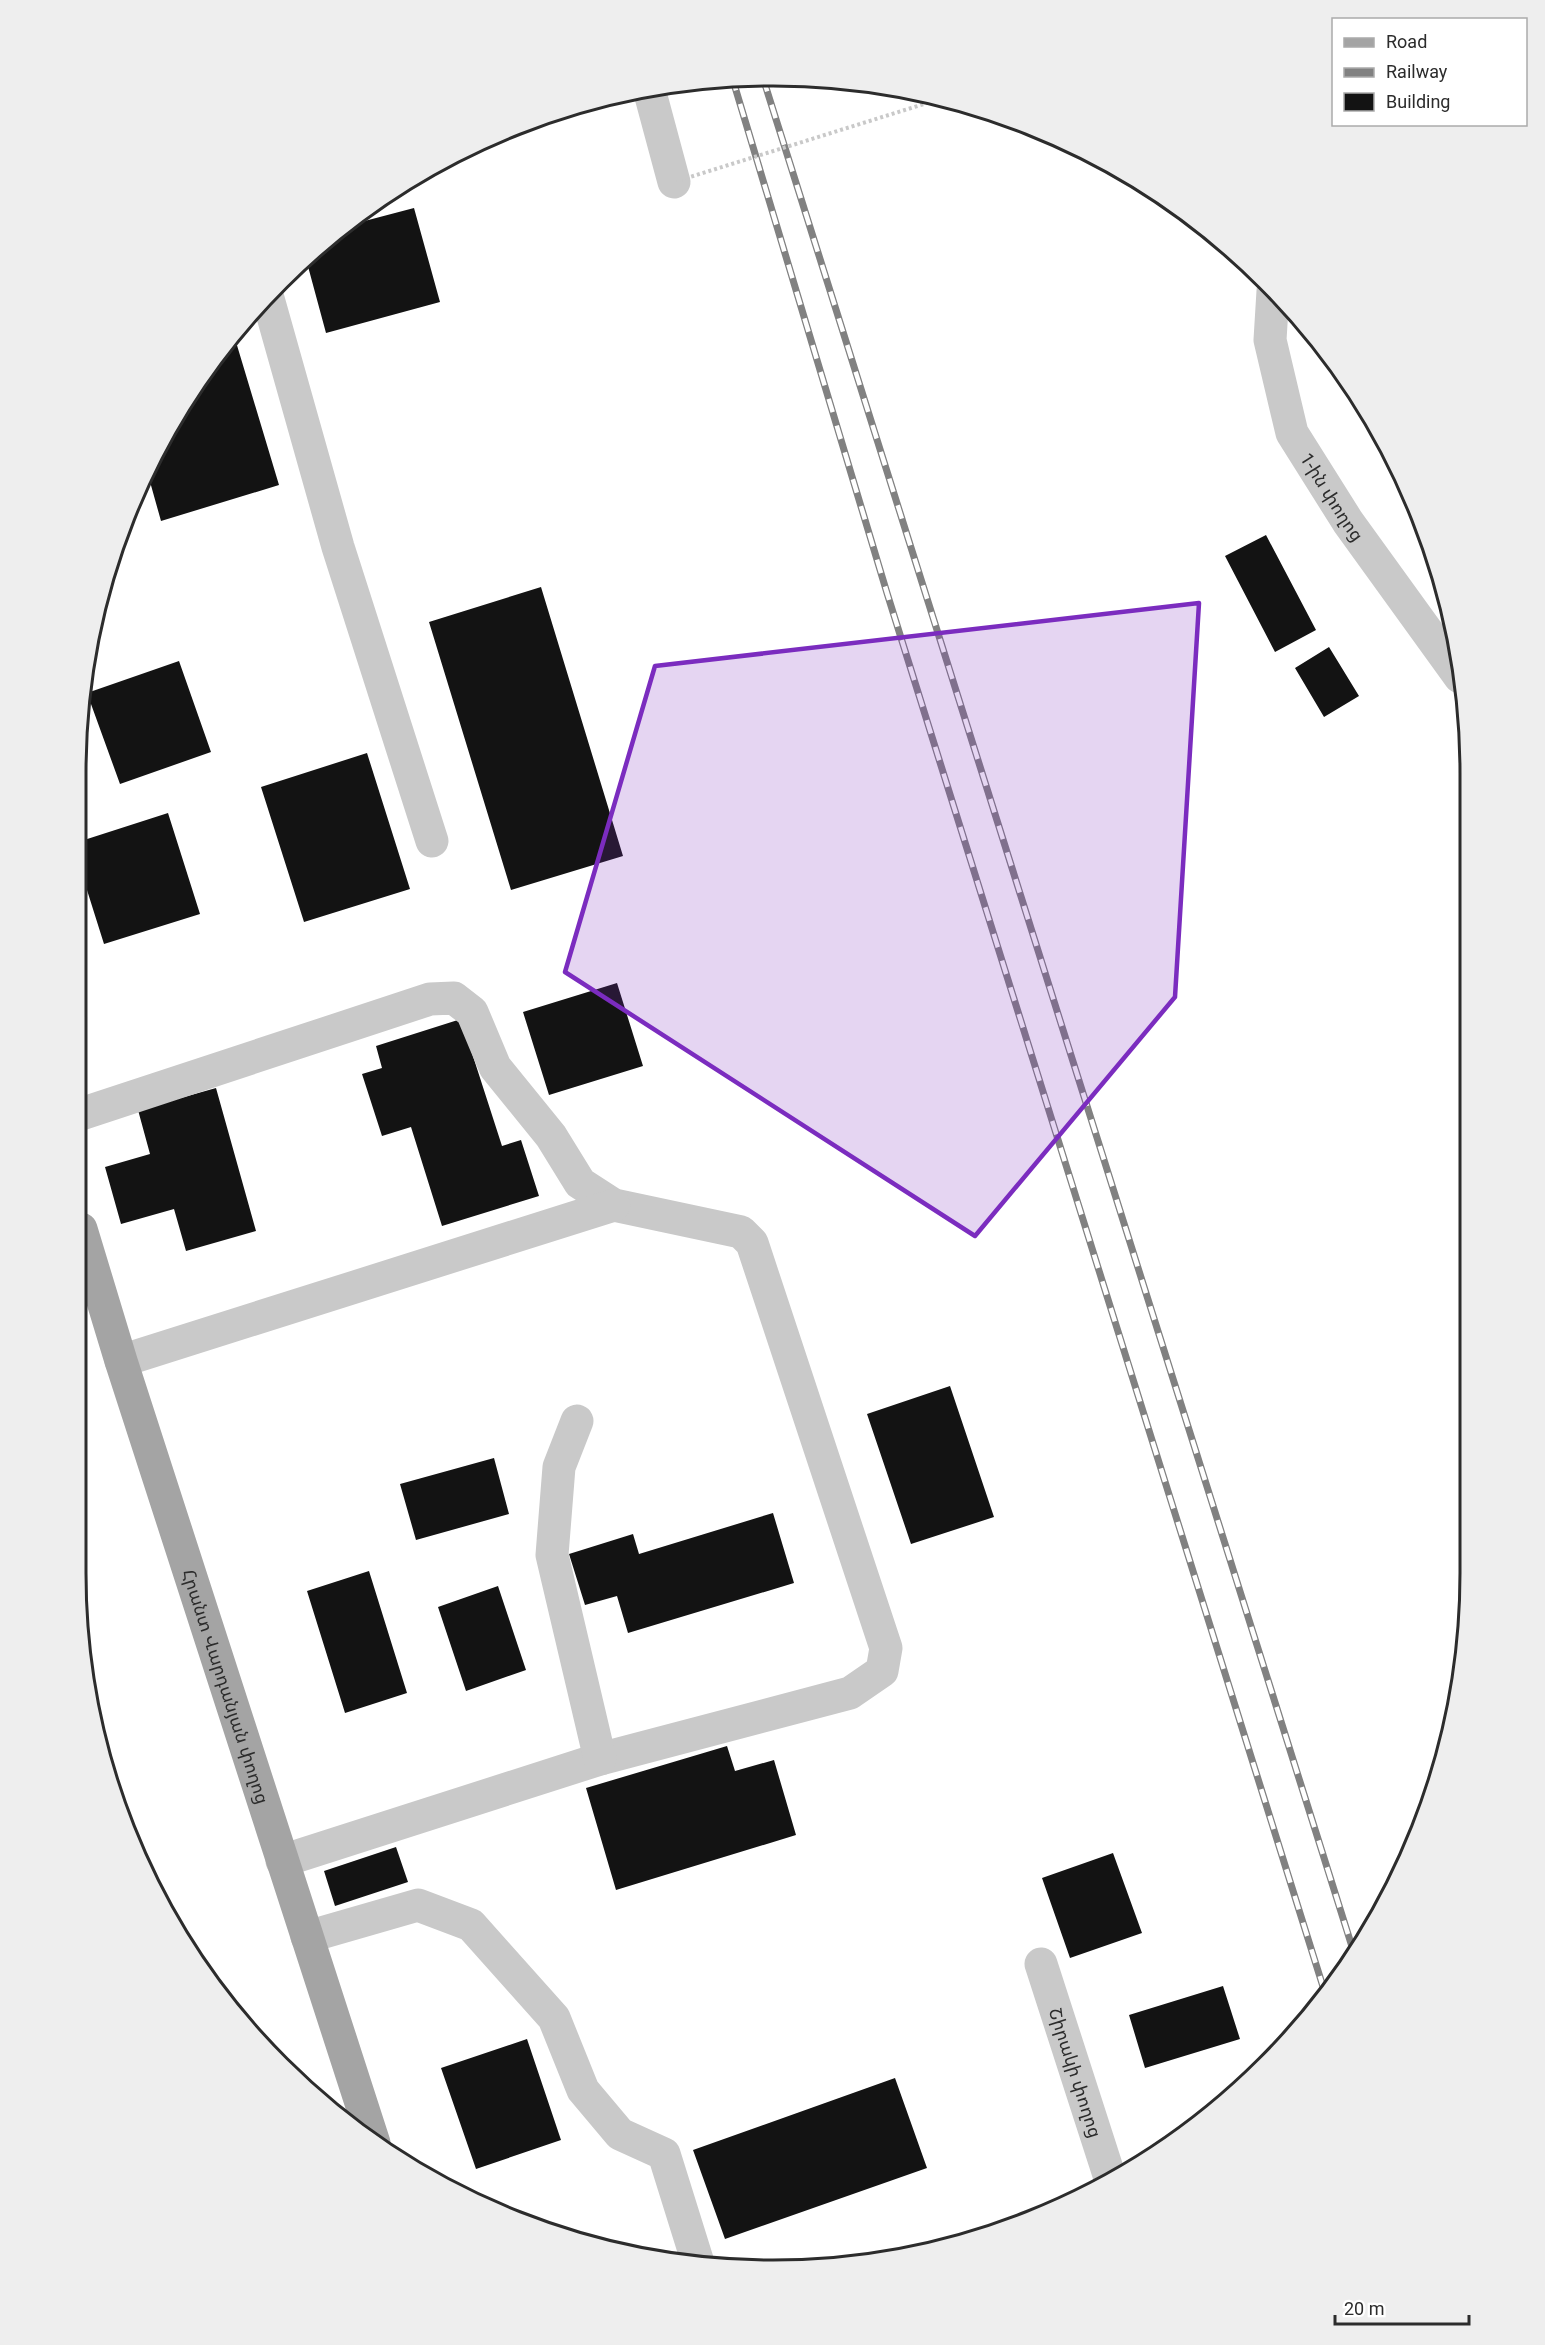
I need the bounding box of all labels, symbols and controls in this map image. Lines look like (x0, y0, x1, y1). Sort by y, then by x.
legend (1332, 18, 1527, 126)
text: Road (1386, 31, 1427, 52)
text: Railway (1386, 61, 1448, 82)
text: Building (1386, 91, 1450, 112)
street label: 1-ին փողոց (1296, 449, 1368, 545)
street label: Հրանտ Վարդանյան փողոց (179, 1566, 274, 1806)
street label: Շիրակի փողոց (1045, 2005, 1107, 2140)
scale bar (1335, 2288, 1468, 2326)
text: 20 m (1344, 2298, 1384, 2319)

